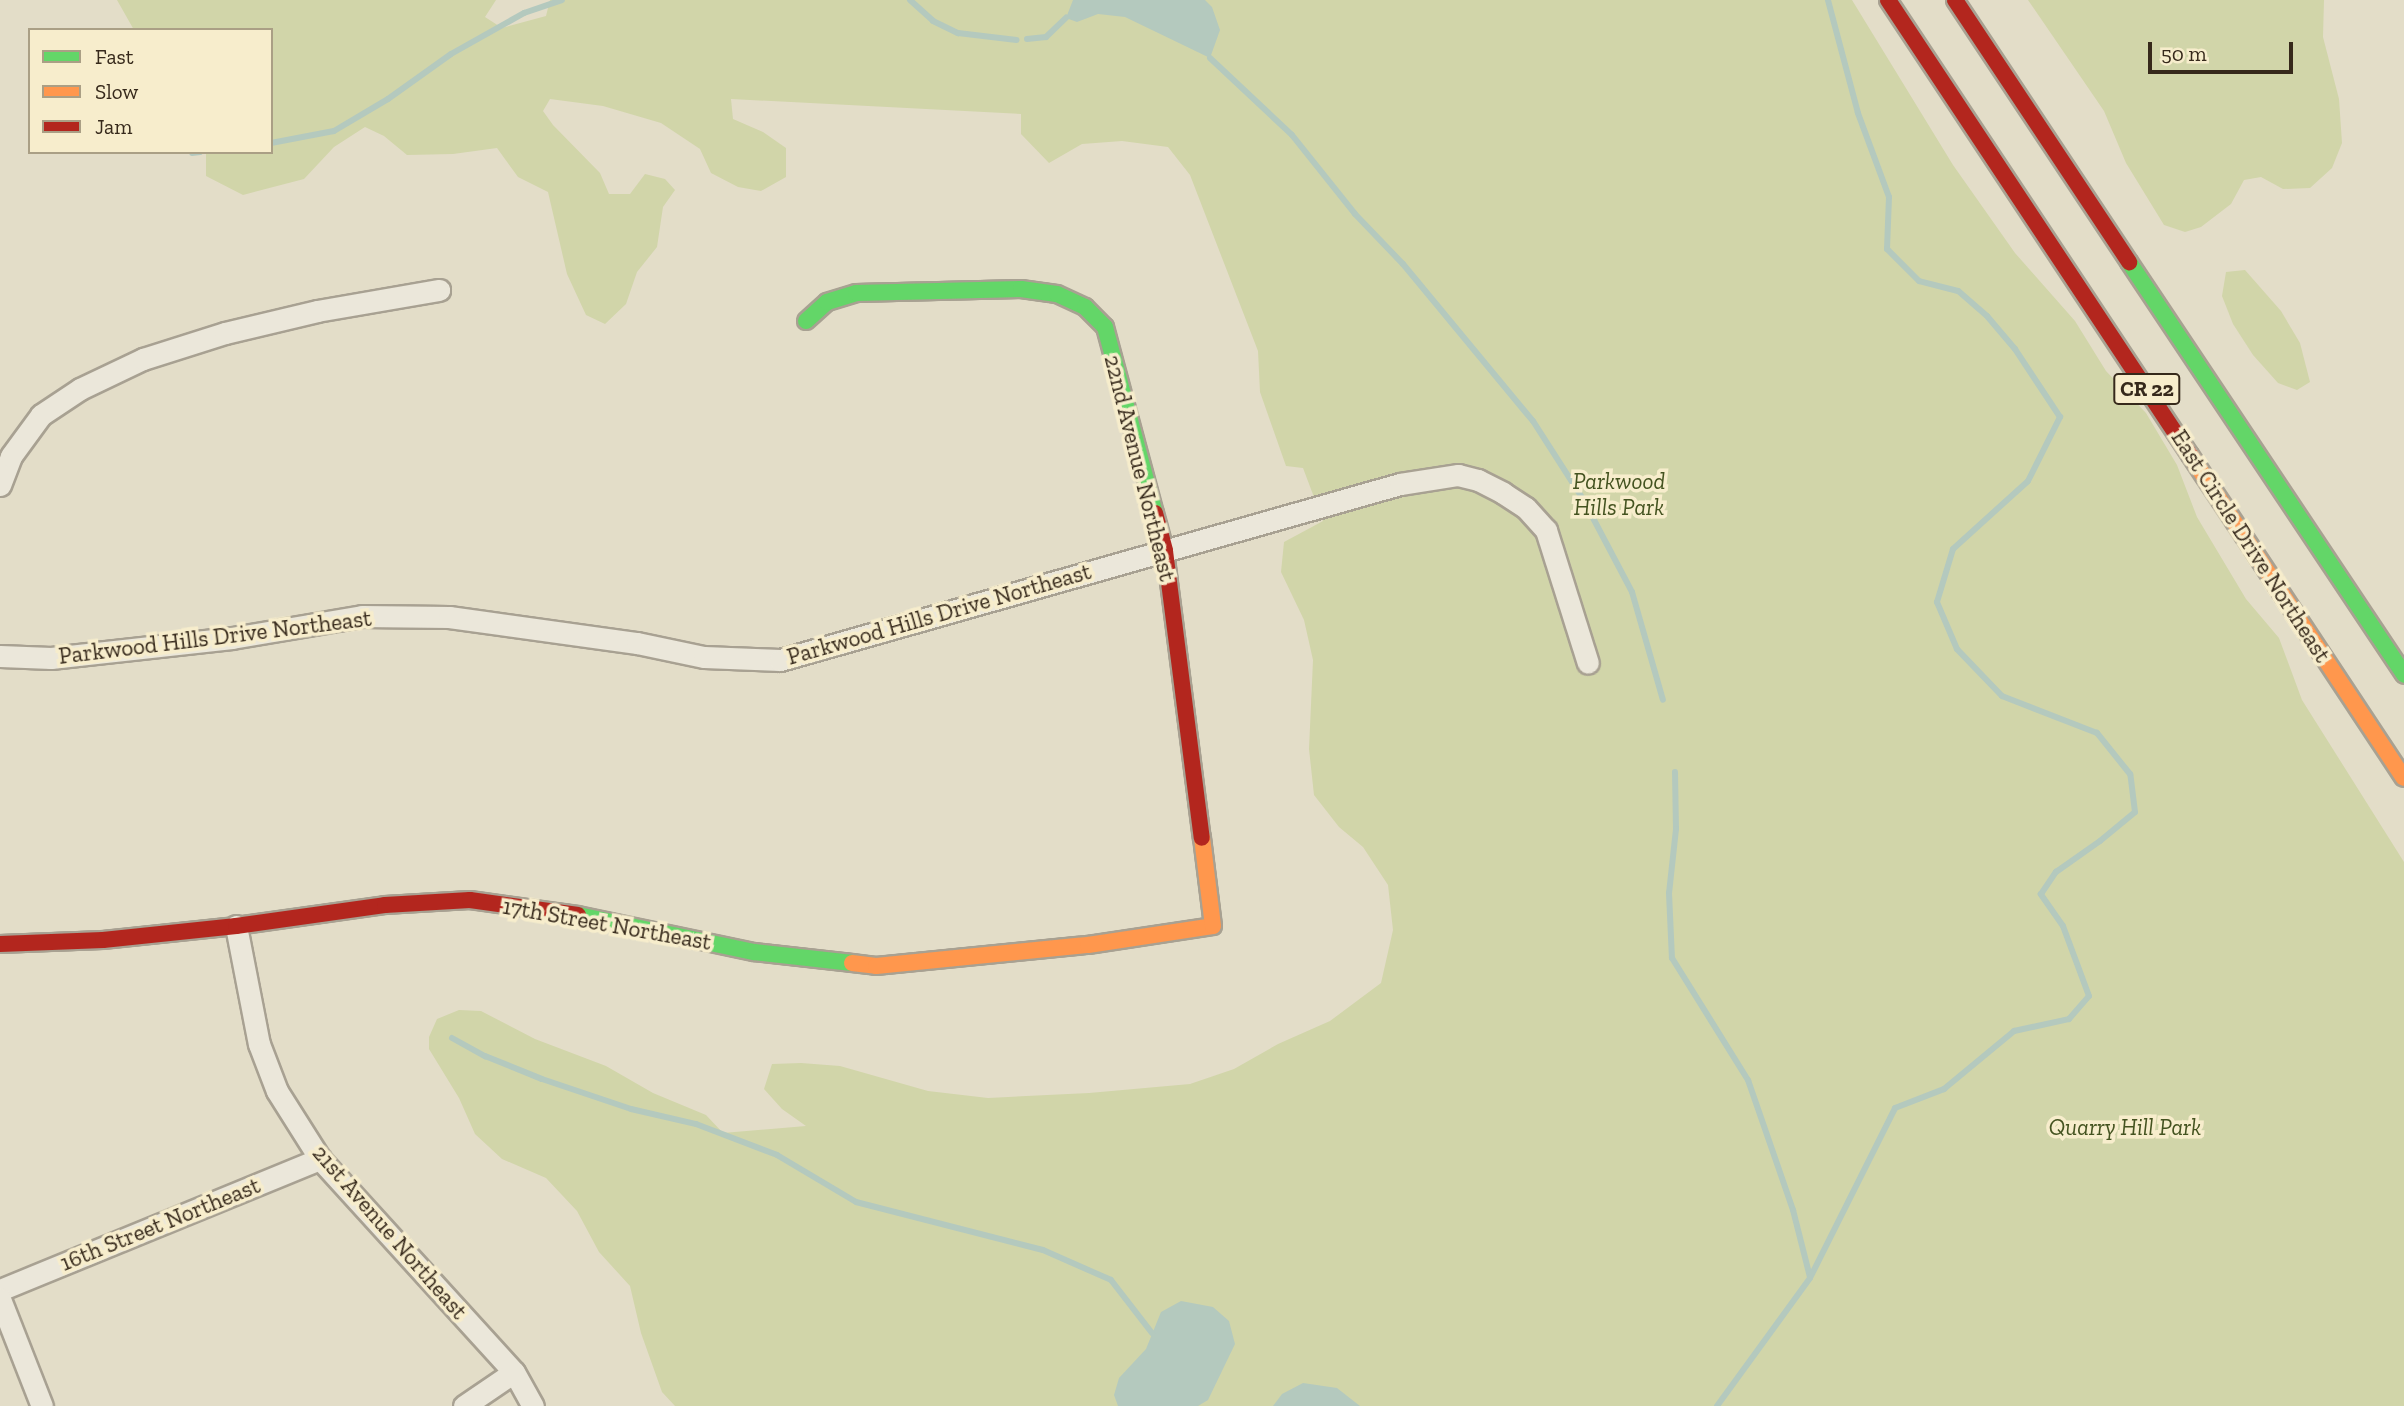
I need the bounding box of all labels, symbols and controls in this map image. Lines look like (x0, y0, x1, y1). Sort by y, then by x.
legend (28, 28, 273, 154)
scale bar (2152, 28, 2297, 72)
text: 50 m (2161, 41, 2207, 66)
text: Fast (95, 44, 134, 69)
text: Slow (95, 79, 138, 104)
text: Jam (95, 114, 132, 139)
street label: 22nd Avenue Northeast (1098, 352, 1182, 584)
road number: CR 22 (2112, 372, 2182, 406)
street label: East Circle Drive Northeast (2166, 425, 2336, 667)
park label: Parkwood Hills Park (1573, 467, 1665, 521)
street label: Parkwood Hills Drive Northeast (784, 557, 1094, 671)
street label: Parkwood Hills Drive Northeast (57, 604, 373, 670)
street label: 17th Street Northeast (500, 892, 714, 956)
park label: Quarry Hill Park (2049, 1113, 2201, 1141)
street label: 21st Avenue Northeast (307, 1139, 473, 1325)
street label: 16th Street Northeast (56, 1171, 264, 1277)

